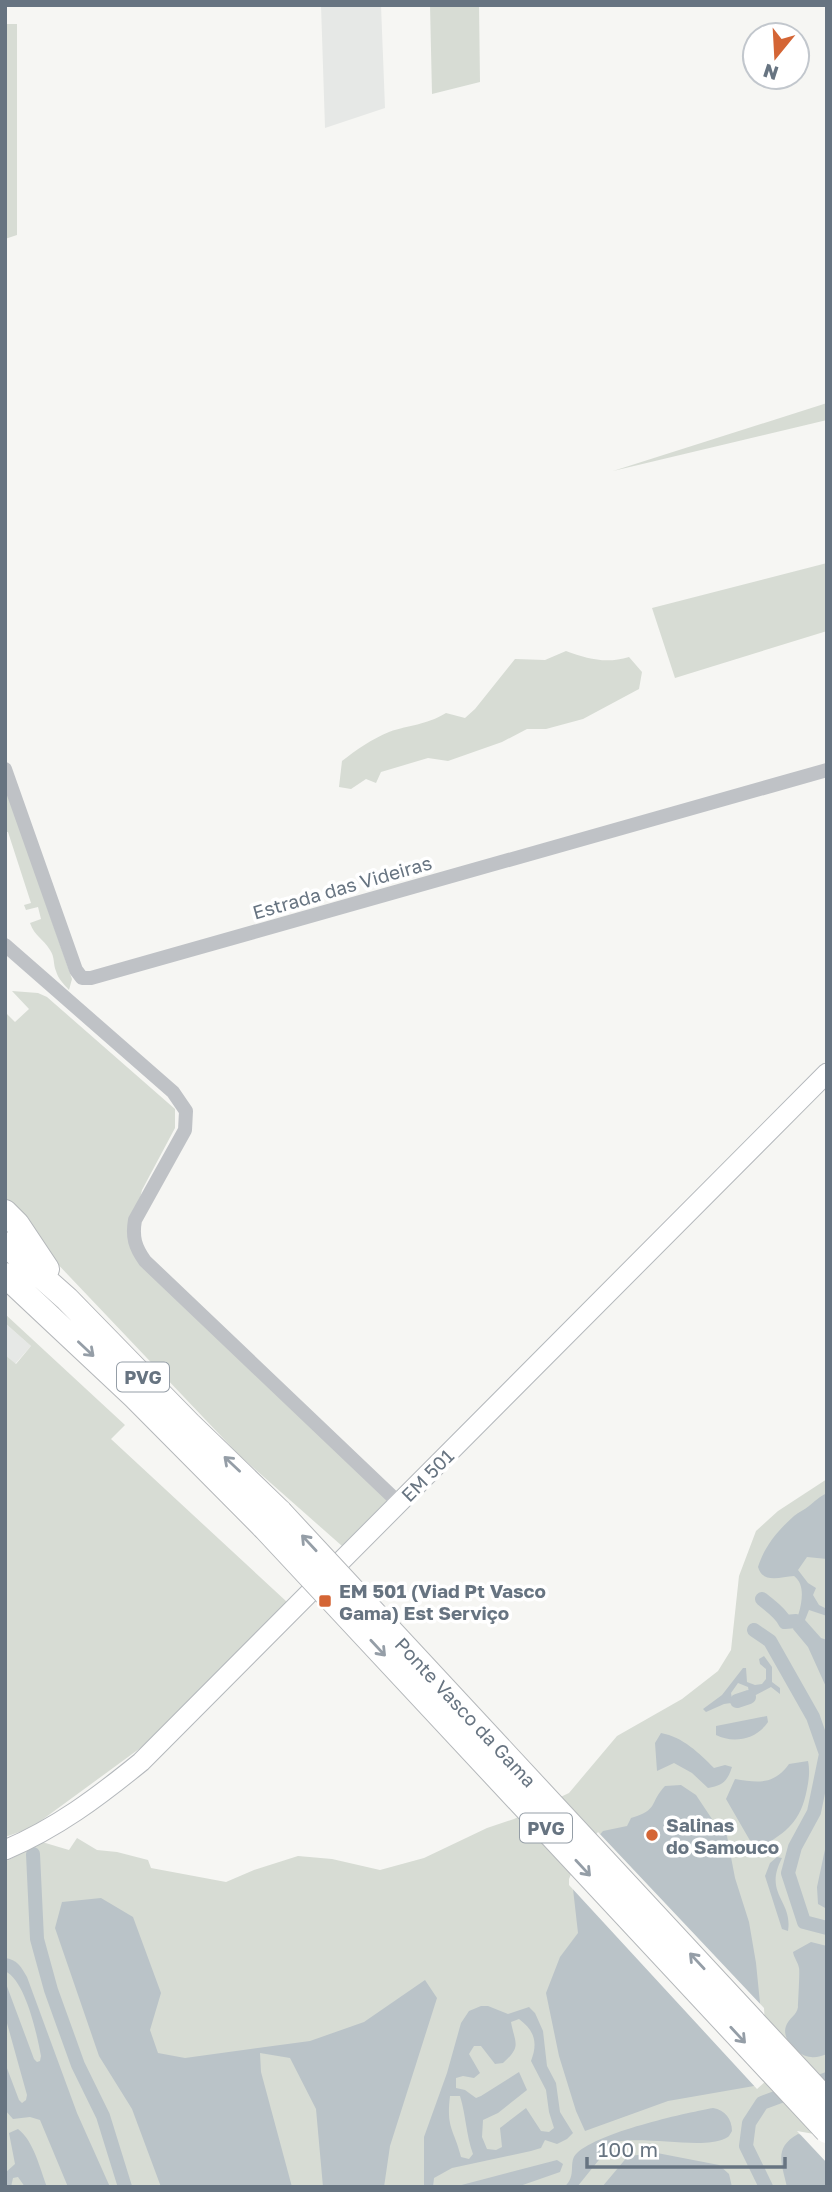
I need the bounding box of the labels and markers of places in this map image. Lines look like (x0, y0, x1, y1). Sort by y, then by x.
place label: EM 501 (Viad Pt Vasco Gama) Est Serviço (339, 1579, 546, 1624)
marker: EM 501 (Viad Pt Vasco Gama) Est Serviço (317, 1593, 333, 1609)
place label: Salinas do Samouco (666, 1813, 779, 1858)
marker: Salinas do Samouco (644, 1827, 660, 1843)

